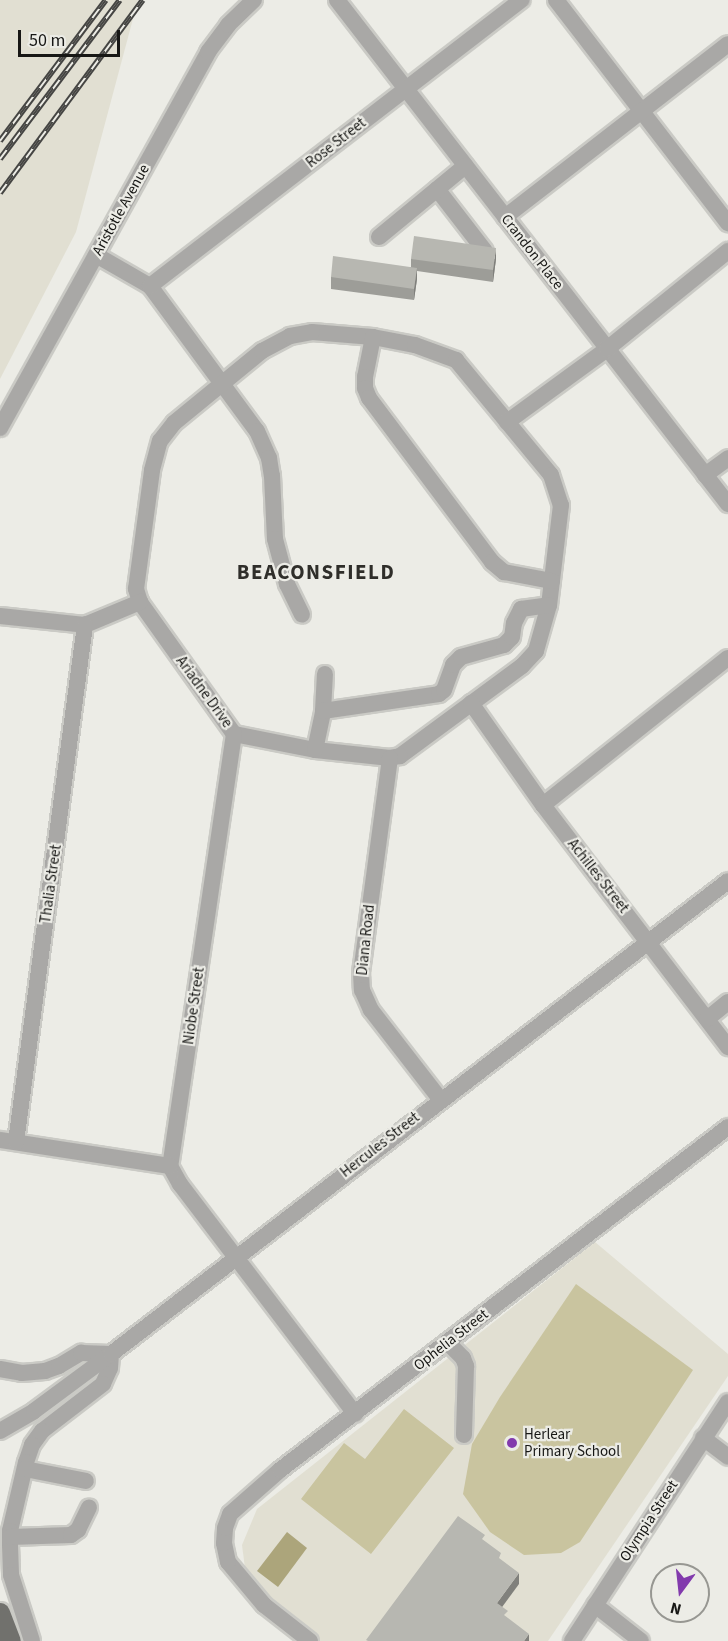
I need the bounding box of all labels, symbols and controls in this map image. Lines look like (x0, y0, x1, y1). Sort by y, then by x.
scale bar (21, 18, 123, 56)
text: 50 m (29, 28, 65, 53)
street label: Rose Street (303, 114, 369, 172)
street label: Aristotle Avenue (89, 161, 153, 259)
street label: Crandon Place (497, 211, 567, 293)
district label: BEACONSFIELD (237, 559, 395, 585)
street label: Ariadne Drive (172, 653, 236, 731)
street label: Achilles Street (564, 835, 632, 917)
street label: Thalia Street (37, 843, 65, 925)
street label: Diana Road (353, 904, 379, 976)
street label: Niobe Street (180, 966, 208, 1046)
street label: Hercules Street (337, 1109, 423, 1181)
street label: Ophelia Street (410, 1305, 492, 1375)
place label: Herlear Primary School (524, 1425, 620, 1460)
marker: Herlear Primary School (505, 1436, 519, 1450)
street label: Olympia Street (616, 1477, 682, 1565)
north arrow (650, 1563, 710, 1623)
text: N (668, 1596, 684, 1620)

